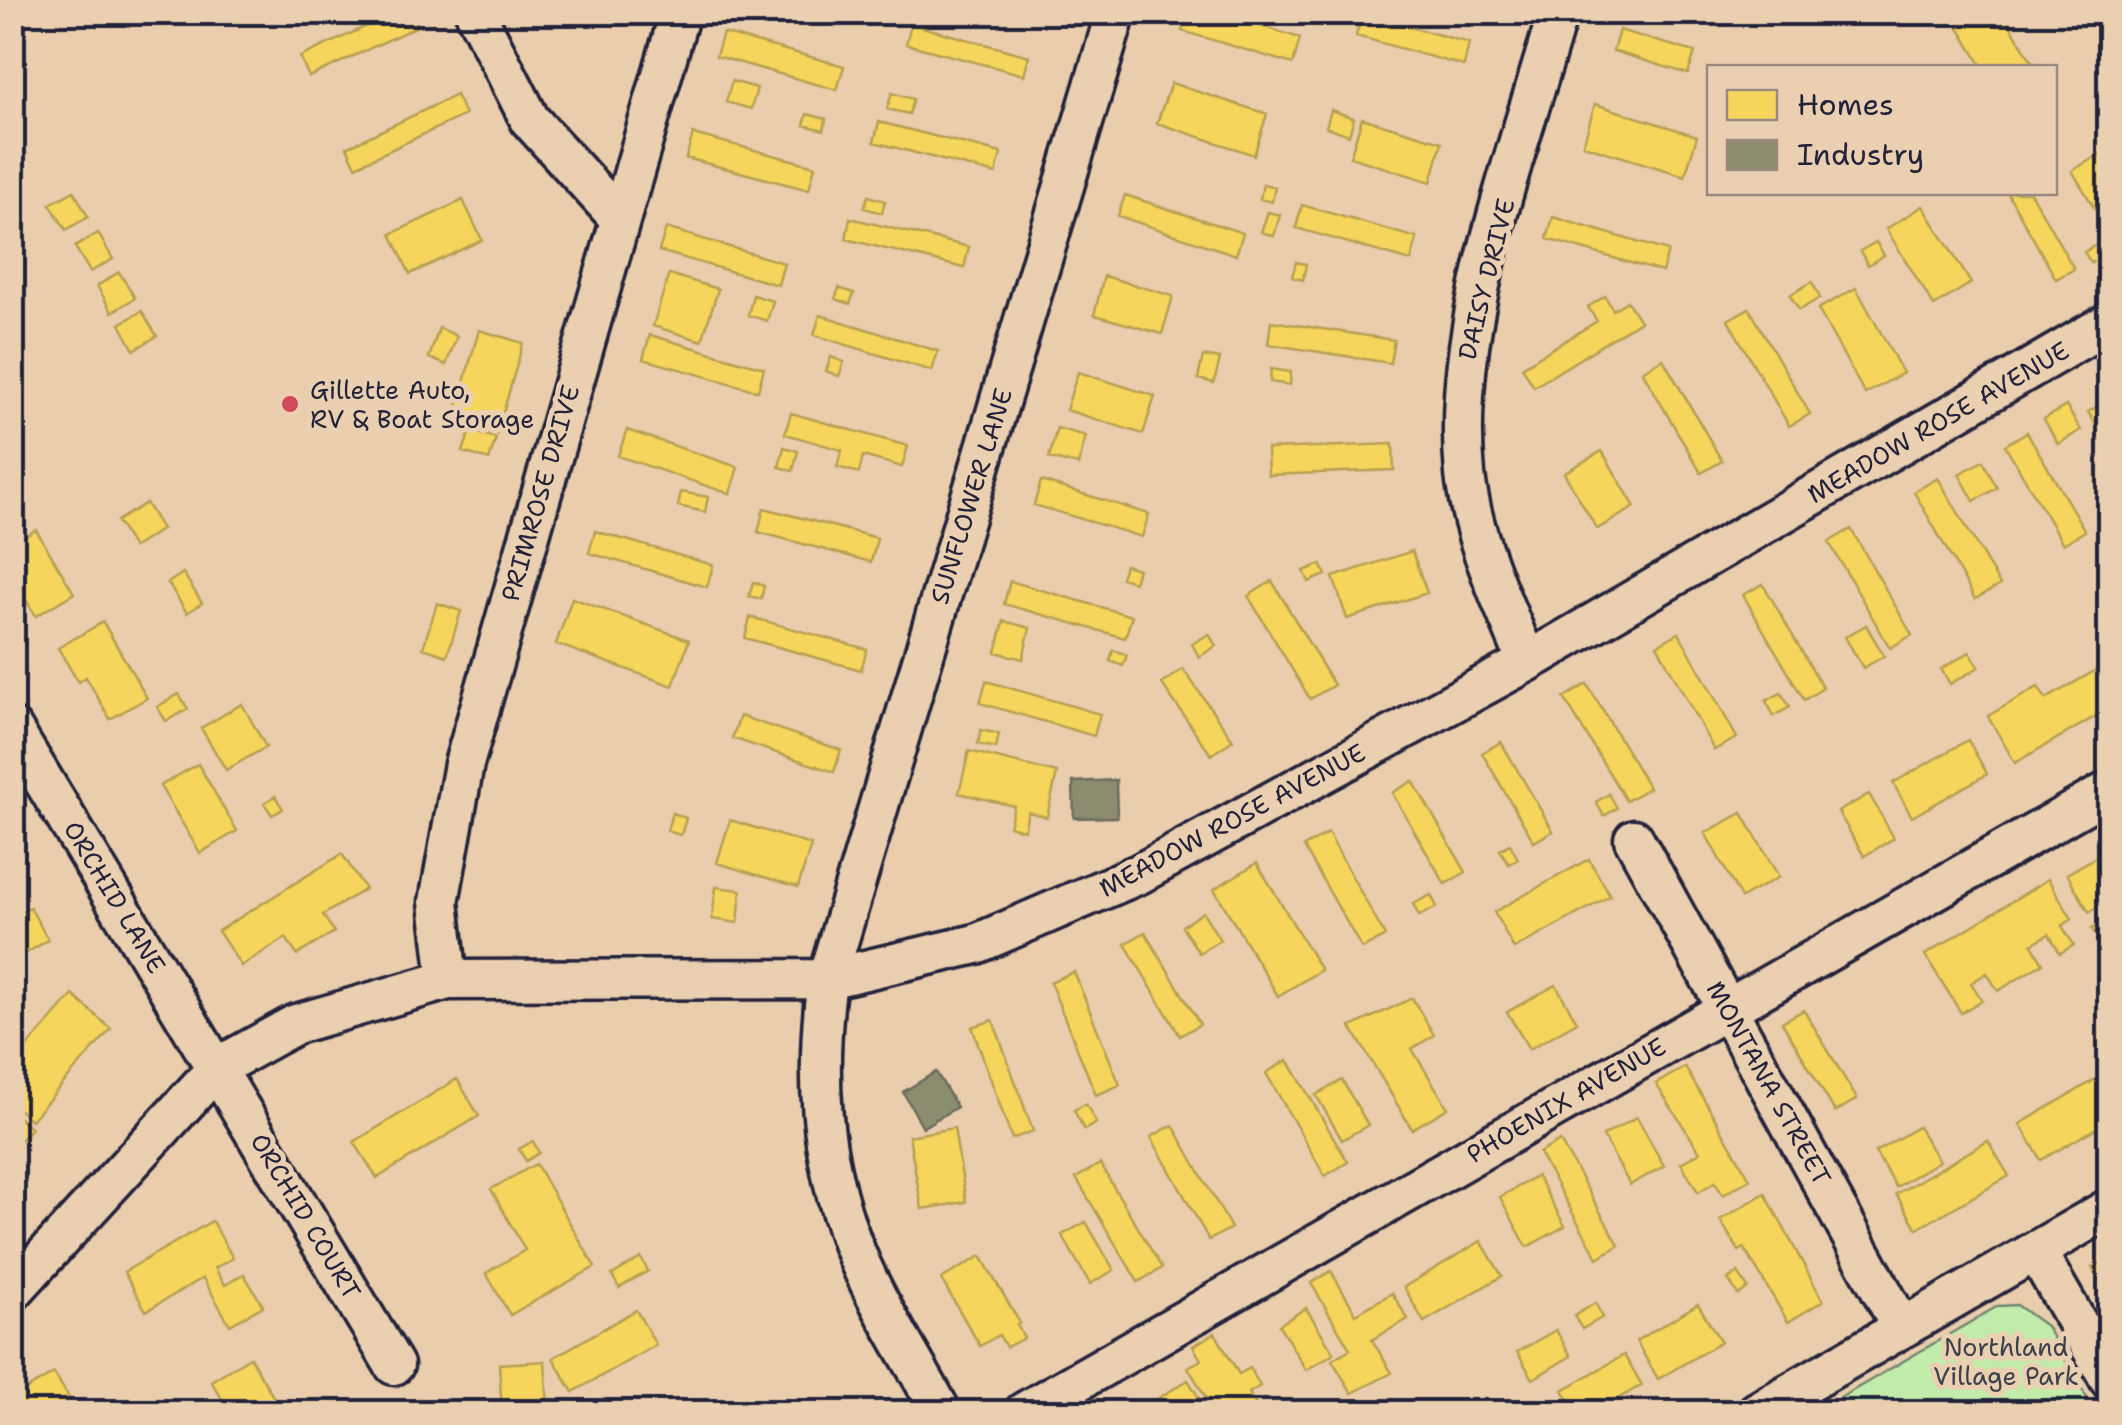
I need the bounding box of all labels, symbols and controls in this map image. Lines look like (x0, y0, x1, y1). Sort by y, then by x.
legend (1707, 65, 2057, 195)
text: Homes (1797, 84, 1894, 125)
text: Industry (1797, 134, 1924, 175)
street label: DAISY DRIVE (1450, 195, 1522, 363)
street label: MEADOW ROSE AVENUE (1801, 333, 2075, 511)
place label: Gillette Auto, RV & Boat Storage (310, 373, 535, 436)
street label: PRIMROSE DRIVE (493, 381, 587, 605)
street label: SUNFLOWER LANE (922, 384, 1020, 608)
marker: Gillette Auto, RV & Boat Storage (279, 393, 301, 415)
street label: MEADOW ROSE AVENUE (1093, 735, 1371, 905)
street label: ORCHID LANE (56, 814, 174, 980)
street label: MONTANA STREET (1699, 975, 1839, 1191)
street label: PHOENIX AVENUE (1460, 1029, 1672, 1171)
street label: ORCHID COURT (243, 1126, 369, 1306)
park label: Northland Village Park (1933, 1330, 2079, 1393)

